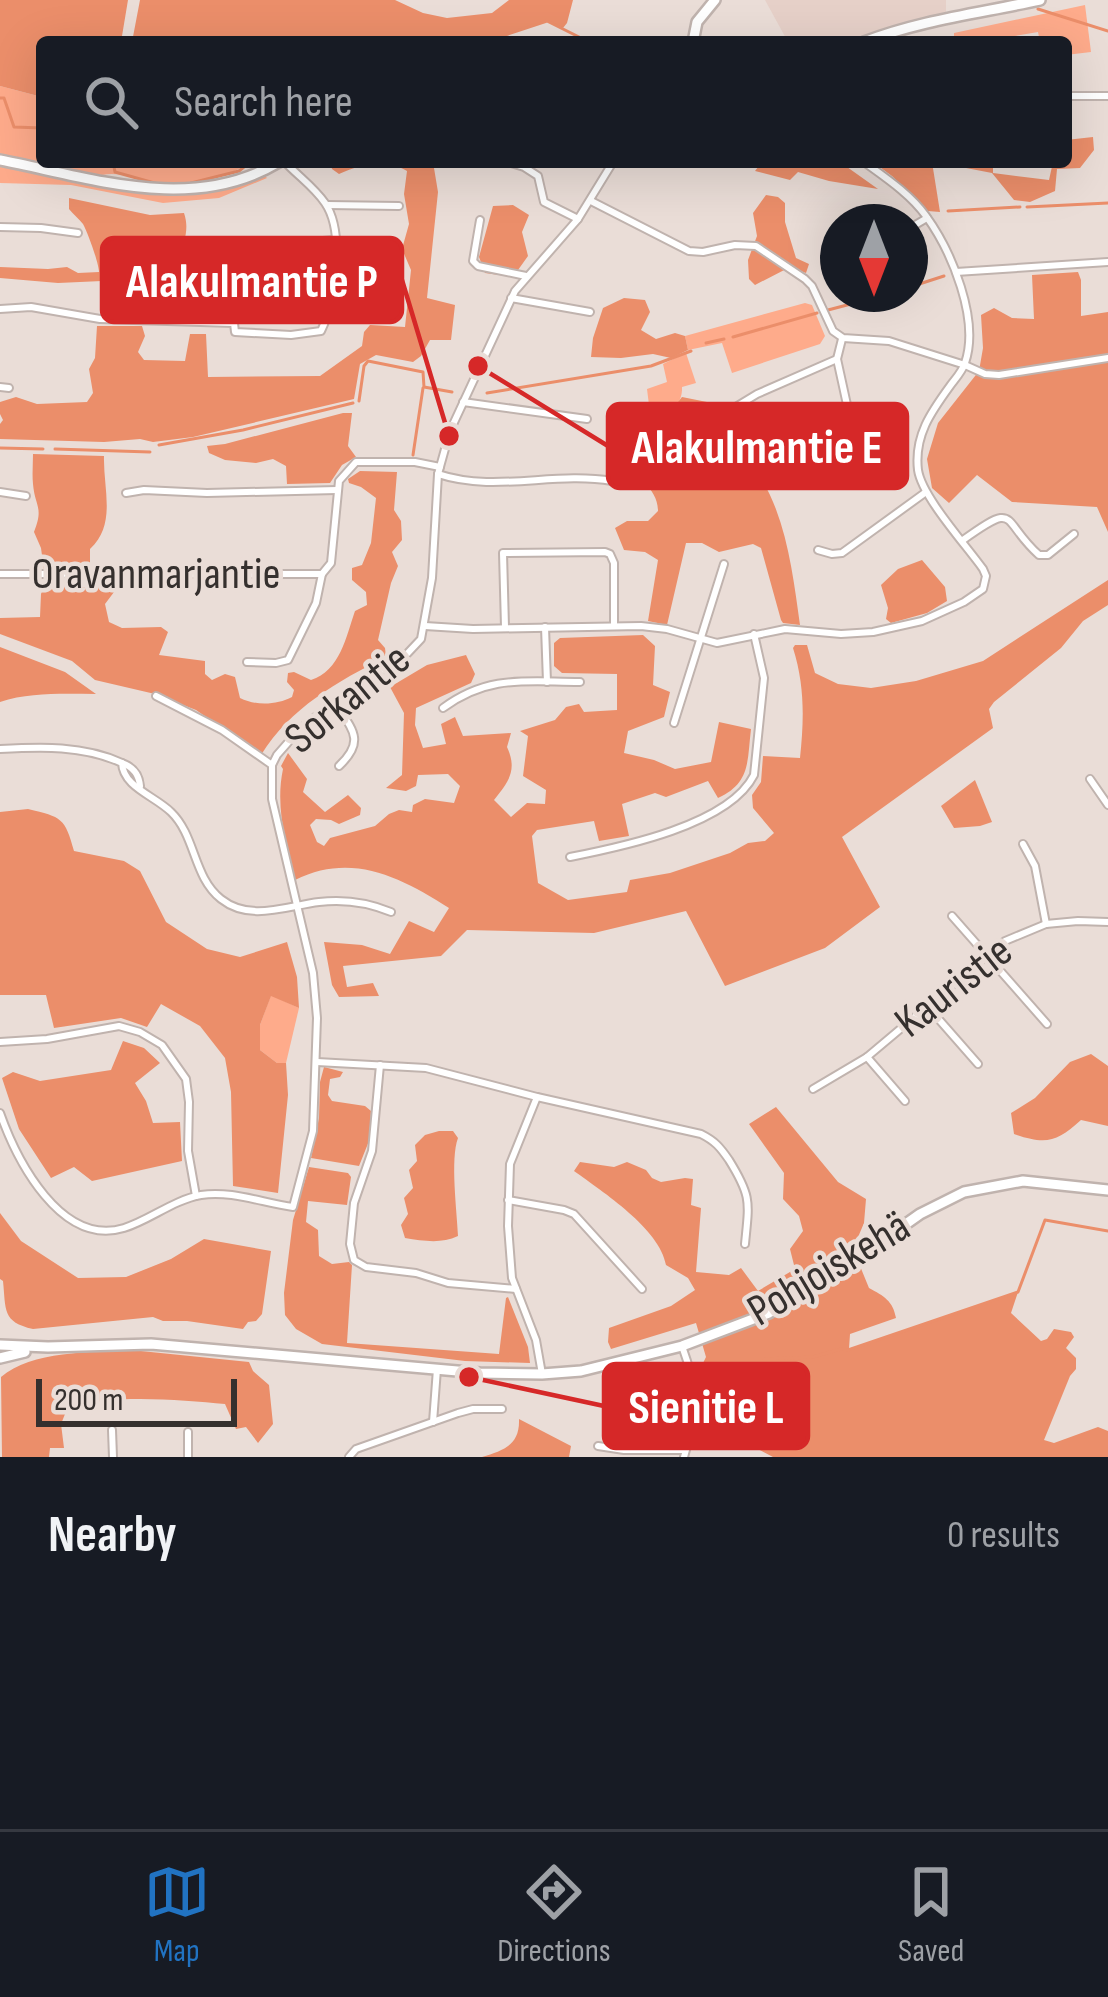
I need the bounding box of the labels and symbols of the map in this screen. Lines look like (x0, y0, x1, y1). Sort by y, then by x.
north arrow (820, 204, 928, 312)
callout: Alakulmantie P (102, 238, 402, 322)
text: Alakulmantie P (125, 254, 378, 311)
callout: Alakulmantie E (608, 404, 907, 488)
text: Alakulmantie E (631, 420, 882, 477)
street label: Oravanmarjantie (32, 547, 281, 602)
street label: Sorkantie (274, 632, 422, 766)
street label: Kauristie (884, 924, 1024, 1050)
street label: Pohjoiskehä (738, 1199, 920, 1339)
callout: Sienitie L (604, 1364, 808, 1448)
scale bar (36, 1373, 237, 1426)
text: Sienitie L (628, 1380, 784, 1437)

